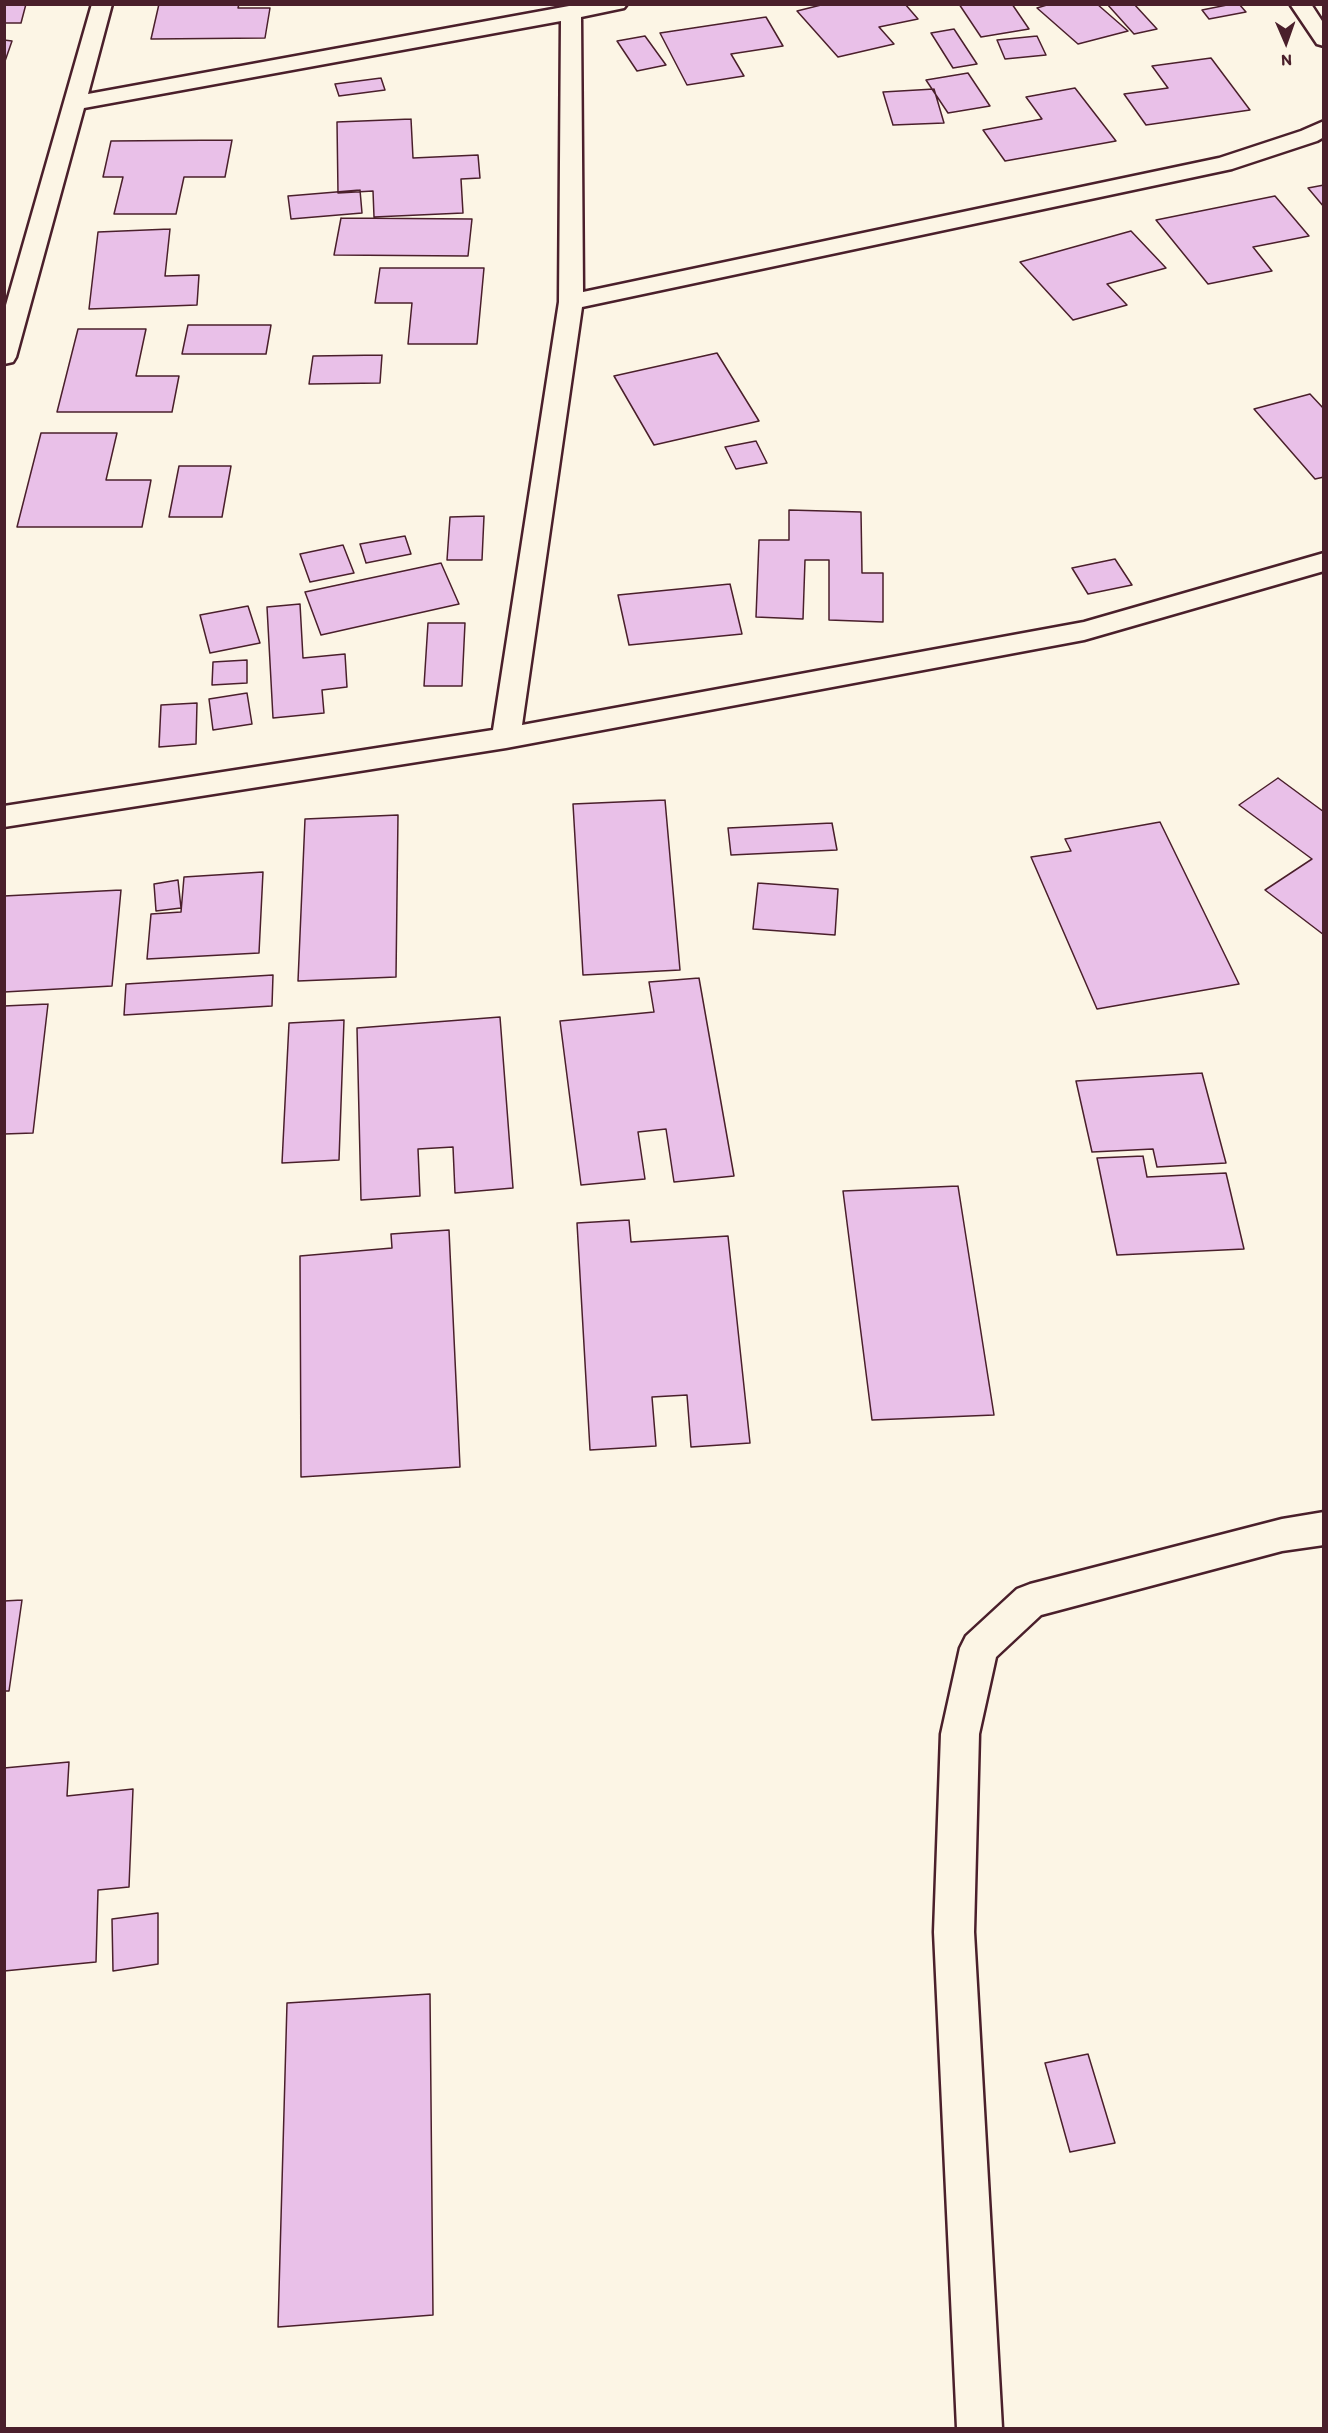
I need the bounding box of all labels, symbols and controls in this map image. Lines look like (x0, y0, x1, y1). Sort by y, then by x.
north arrow (1256, 12, 1316, 72)
text: N (1281, 51, 1292, 70)

